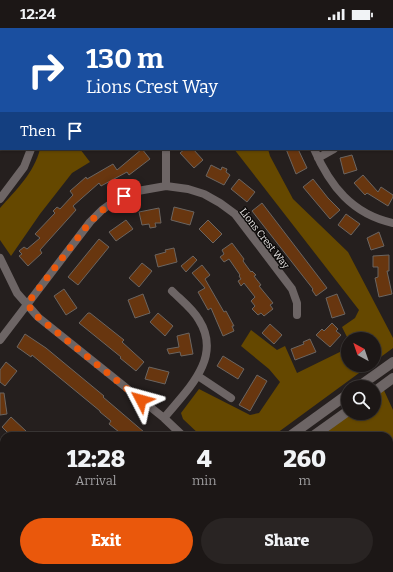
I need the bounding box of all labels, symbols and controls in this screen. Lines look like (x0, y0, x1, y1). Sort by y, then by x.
text: 12:24 (20, 5, 56, 23)
text: 130 m (86, 42, 164, 75)
icon: right (20, 44, 72, 96)
text: Lions Crest Way (86, 76, 218, 98)
icon: arrive (64, 120, 86, 142)
text: Then (20, 122, 56, 140)
pin (107, 179, 141, 213)
icon: arrive (113, 185, 135, 207)
street label: Lions Crest Way (237, 206, 292, 272)
north arrow (341, 332, 381, 372)
map controls (341, 332, 381, 420)
position arrow (120, 379, 162, 421)
button: search (341, 380, 381, 420)
text: 12:28 (67, 445, 125, 473)
text: 4 (197, 445, 212, 473)
text: 260 (283, 445, 326, 473)
text: Arrival (75, 473, 117, 488)
text: min (192, 473, 216, 488)
text: m (298, 473, 311, 488)
button: Exit (20, 518, 193, 564)
button: Share (201, 518, 373, 564)

